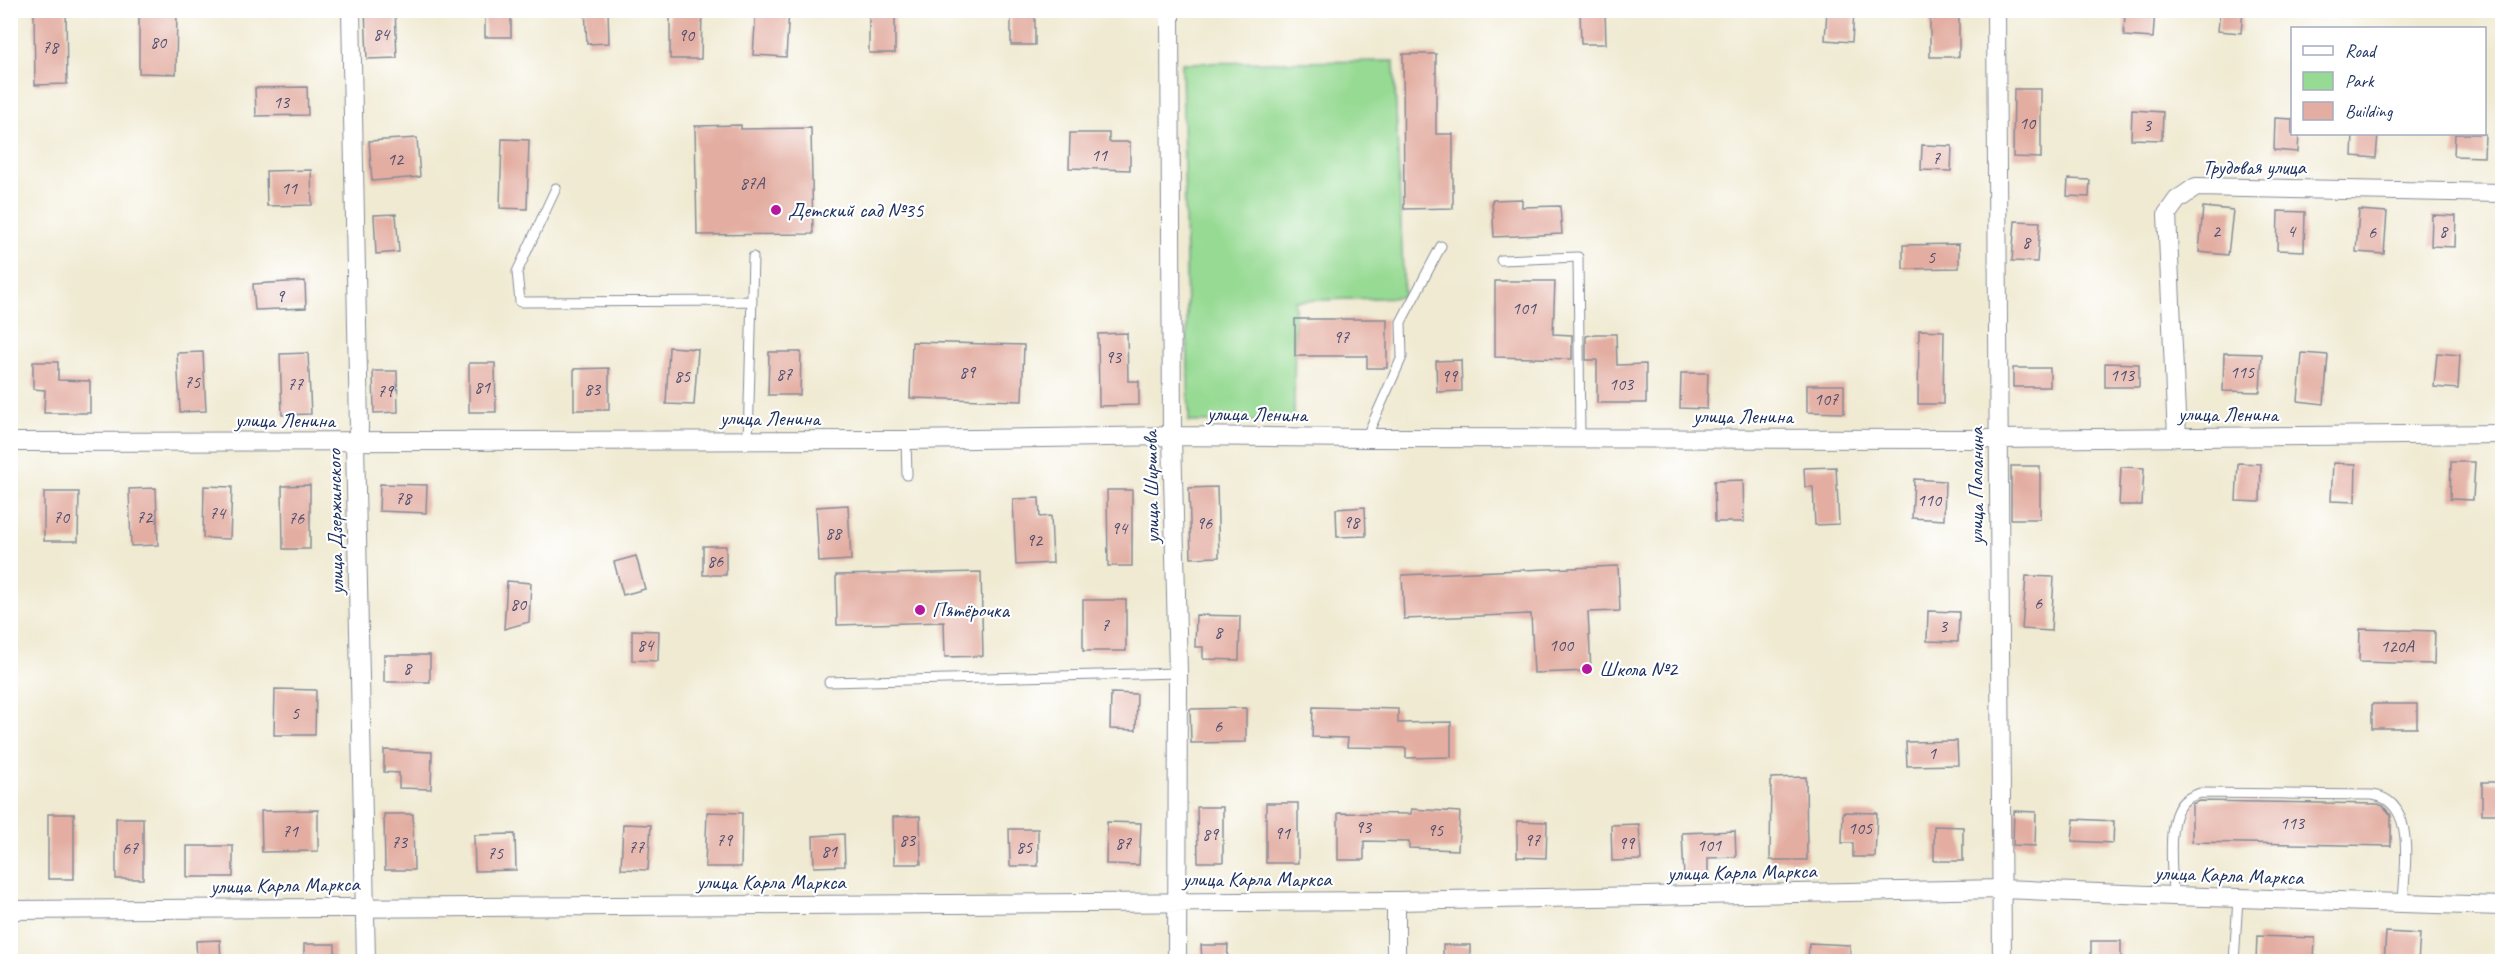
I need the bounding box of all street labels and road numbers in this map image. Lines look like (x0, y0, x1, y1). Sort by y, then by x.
street label: Трудовая улица (2202, 154, 2308, 180)
street label: улица Ленина (1205, 400, 1310, 428)
street label: улица Ленина (2176, 401, 2280, 427)
street label: улица Ленина (1691, 403, 1795, 429)
street label: улица Ленина (718, 405, 822, 431)
street label: улица Ленина (233, 407, 337, 433)
street label: улица Папанина (1963, 426, 1989, 547)
street label: улица Ширшова (1137, 428, 1165, 545)
street label: улица Дзержинского (321, 447, 349, 597)
street label: улица Карла Маркса (1665, 858, 1819, 886)
street label: улица Карла Маркса (2152, 859, 2306, 891)
street label: улица Карла Маркса (1180, 866, 1333, 892)
street label: улица Карла Маркса (694, 869, 847, 895)
street label: улица Карла Маркса (208, 871, 362, 899)

